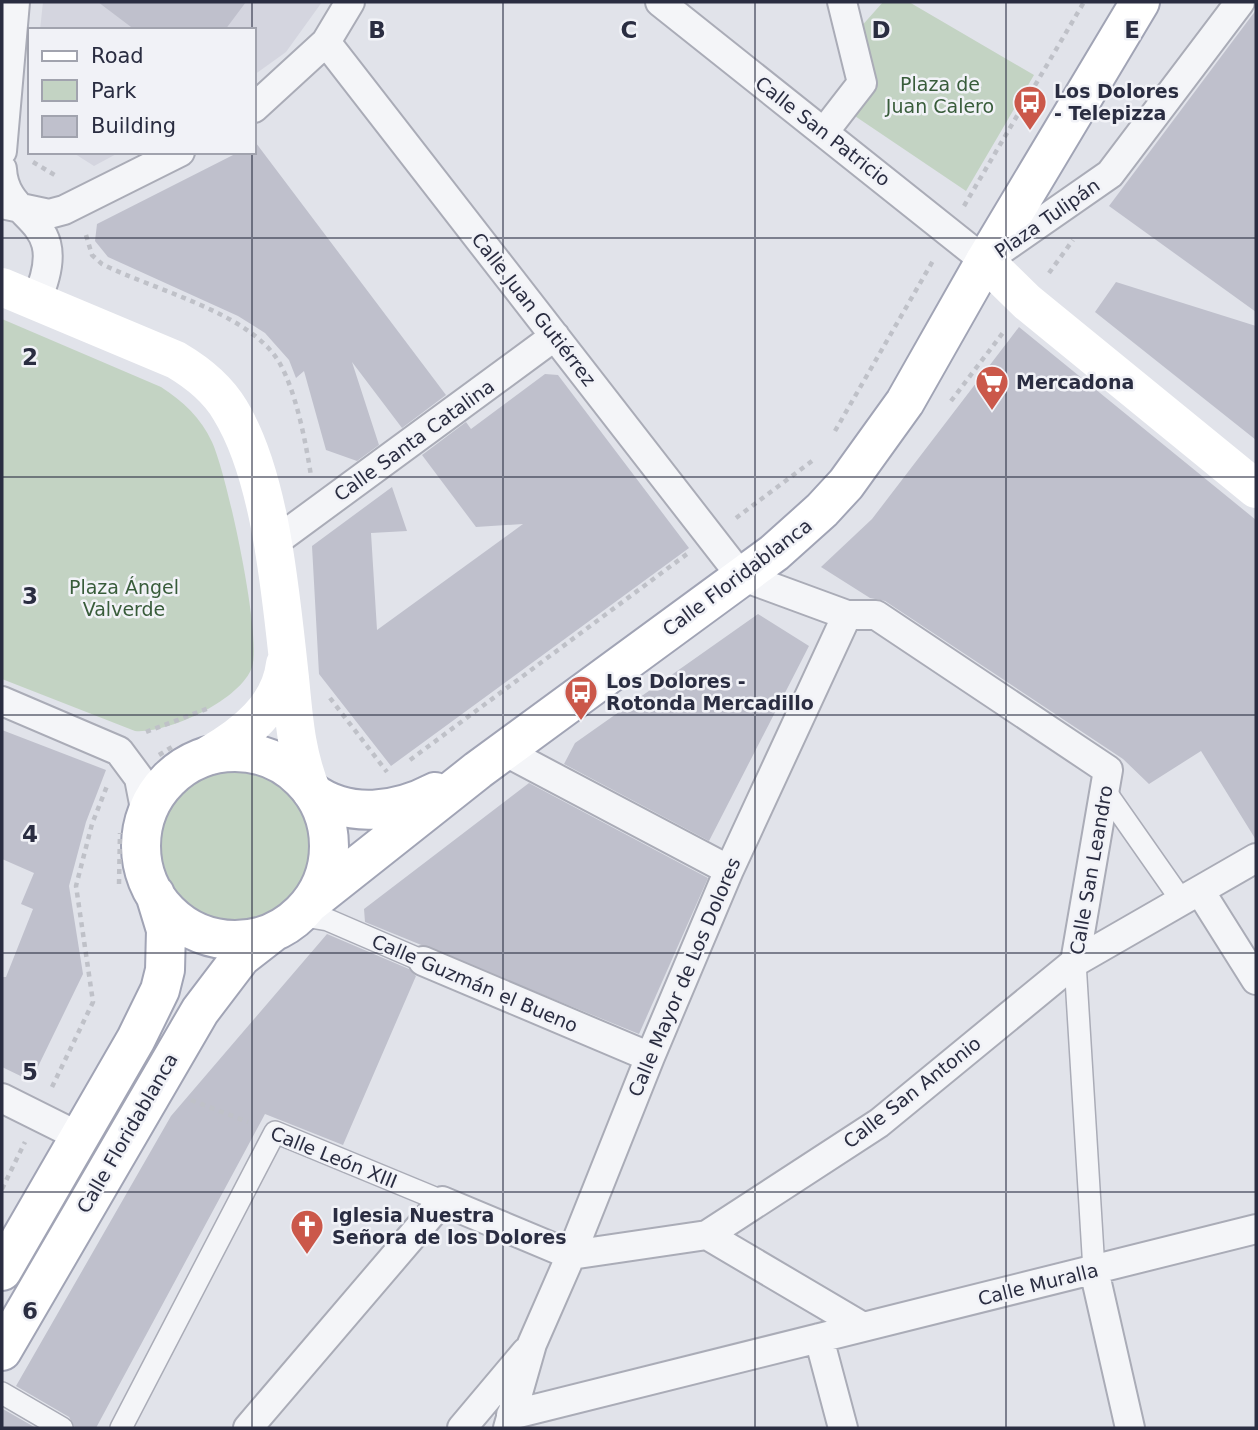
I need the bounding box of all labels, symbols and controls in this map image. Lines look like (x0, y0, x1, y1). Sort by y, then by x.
text: B (368, 17, 386, 43)
text: C (621, 17, 637, 43)
text: D (871, 17, 891, 43)
text: E (1124, 17, 1140, 43)
legend (28, 28, 256, 154)
text: Road (91, 44, 144, 68)
street label: Calle San Patricio (751, 72, 895, 190)
park label: Plaza de Juan Calero (885, 73, 994, 117)
text: Park (91, 79, 137, 103)
place label: Los Dolores - Telepizza (1054, 80, 1179, 124)
bus stop icon: Los Dolores - Telepizza (1011, 83, 1049, 132)
text: Building (91, 114, 176, 138)
street label: Plaza Tulipán (990, 174, 1104, 262)
street label: Calle Juan Gutiérrez (467, 228, 601, 390)
text: 2 (22, 344, 38, 370)
supermarket icon: Mercadona (973, 363, 1011, 412)
place label: Mercadona (1016, 371, 1134, 393)
street label: Calle Santa Catalina (330, 375, 498, 505)
street label: Calle Floridablanca (658, 514, 816, 640)
park label: Plaza Ángel Valverde (69, 576, 179, 620)
text: 3 (22, 583, 38, 609)
place label: Los Dolores - Rotonda Mercadillo (606, 670, 814, 714)
bus stop icon: Los Dolores - Rotonda Mercadillo (562, 673, 600, 722)
street label: Calle San Leandro (1065, 784, 1117, 956)
text: 4 (22, 821, 38, 847)
street label: Calle Mayor de Los Dolores (624, 854, 744, 1100)
street label: Calle Guzmán el Bueno (369, 930, 581, 1036)
street label: Calle San Antonio (839, 1032, 985, 1152)
street label: Calle Floridablanca (72, 1049, 182, 1217)
text: 5 (22, 1059, 38, 1085)
street label: Calle León XIII (267, 1122, 401, 1192)
place label: Iglesia Nuestra Señora de los Dolores (332, 1204, 567, 1248)
church icon: Iglesia Nuestra Señora de los Dolores (288, 1207, 326, 1256)
street label: Calle Muralla (976, 1258, 1100, 1310)
text: 6 (22, 1298, 38, 1324)

